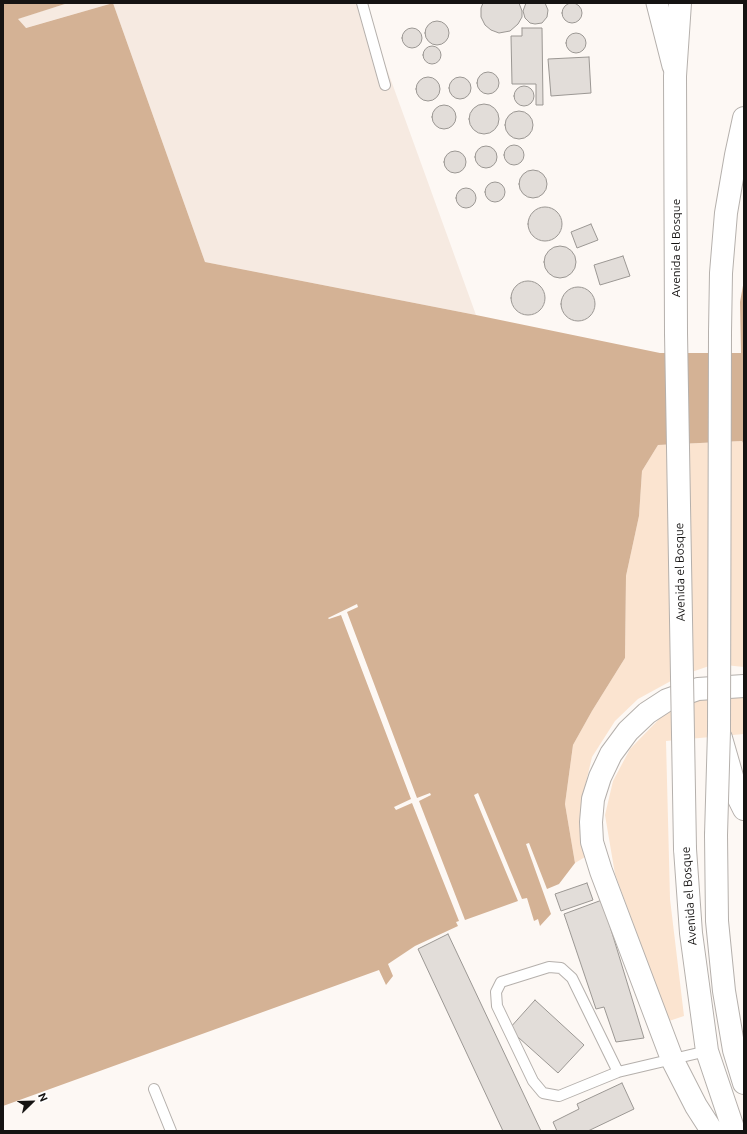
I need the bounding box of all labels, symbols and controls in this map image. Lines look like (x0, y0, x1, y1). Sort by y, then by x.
street label: Avenida el Bosque (669, 199, 683, 297)
street label: Avenida el Bosque (672, 523, 688, 621)
street label: Avenida el Bosque (678, 846, 700, 946)
north arrow (12, 1082, 52, 1122)
text: N (36, 1091, 50, 1103)

